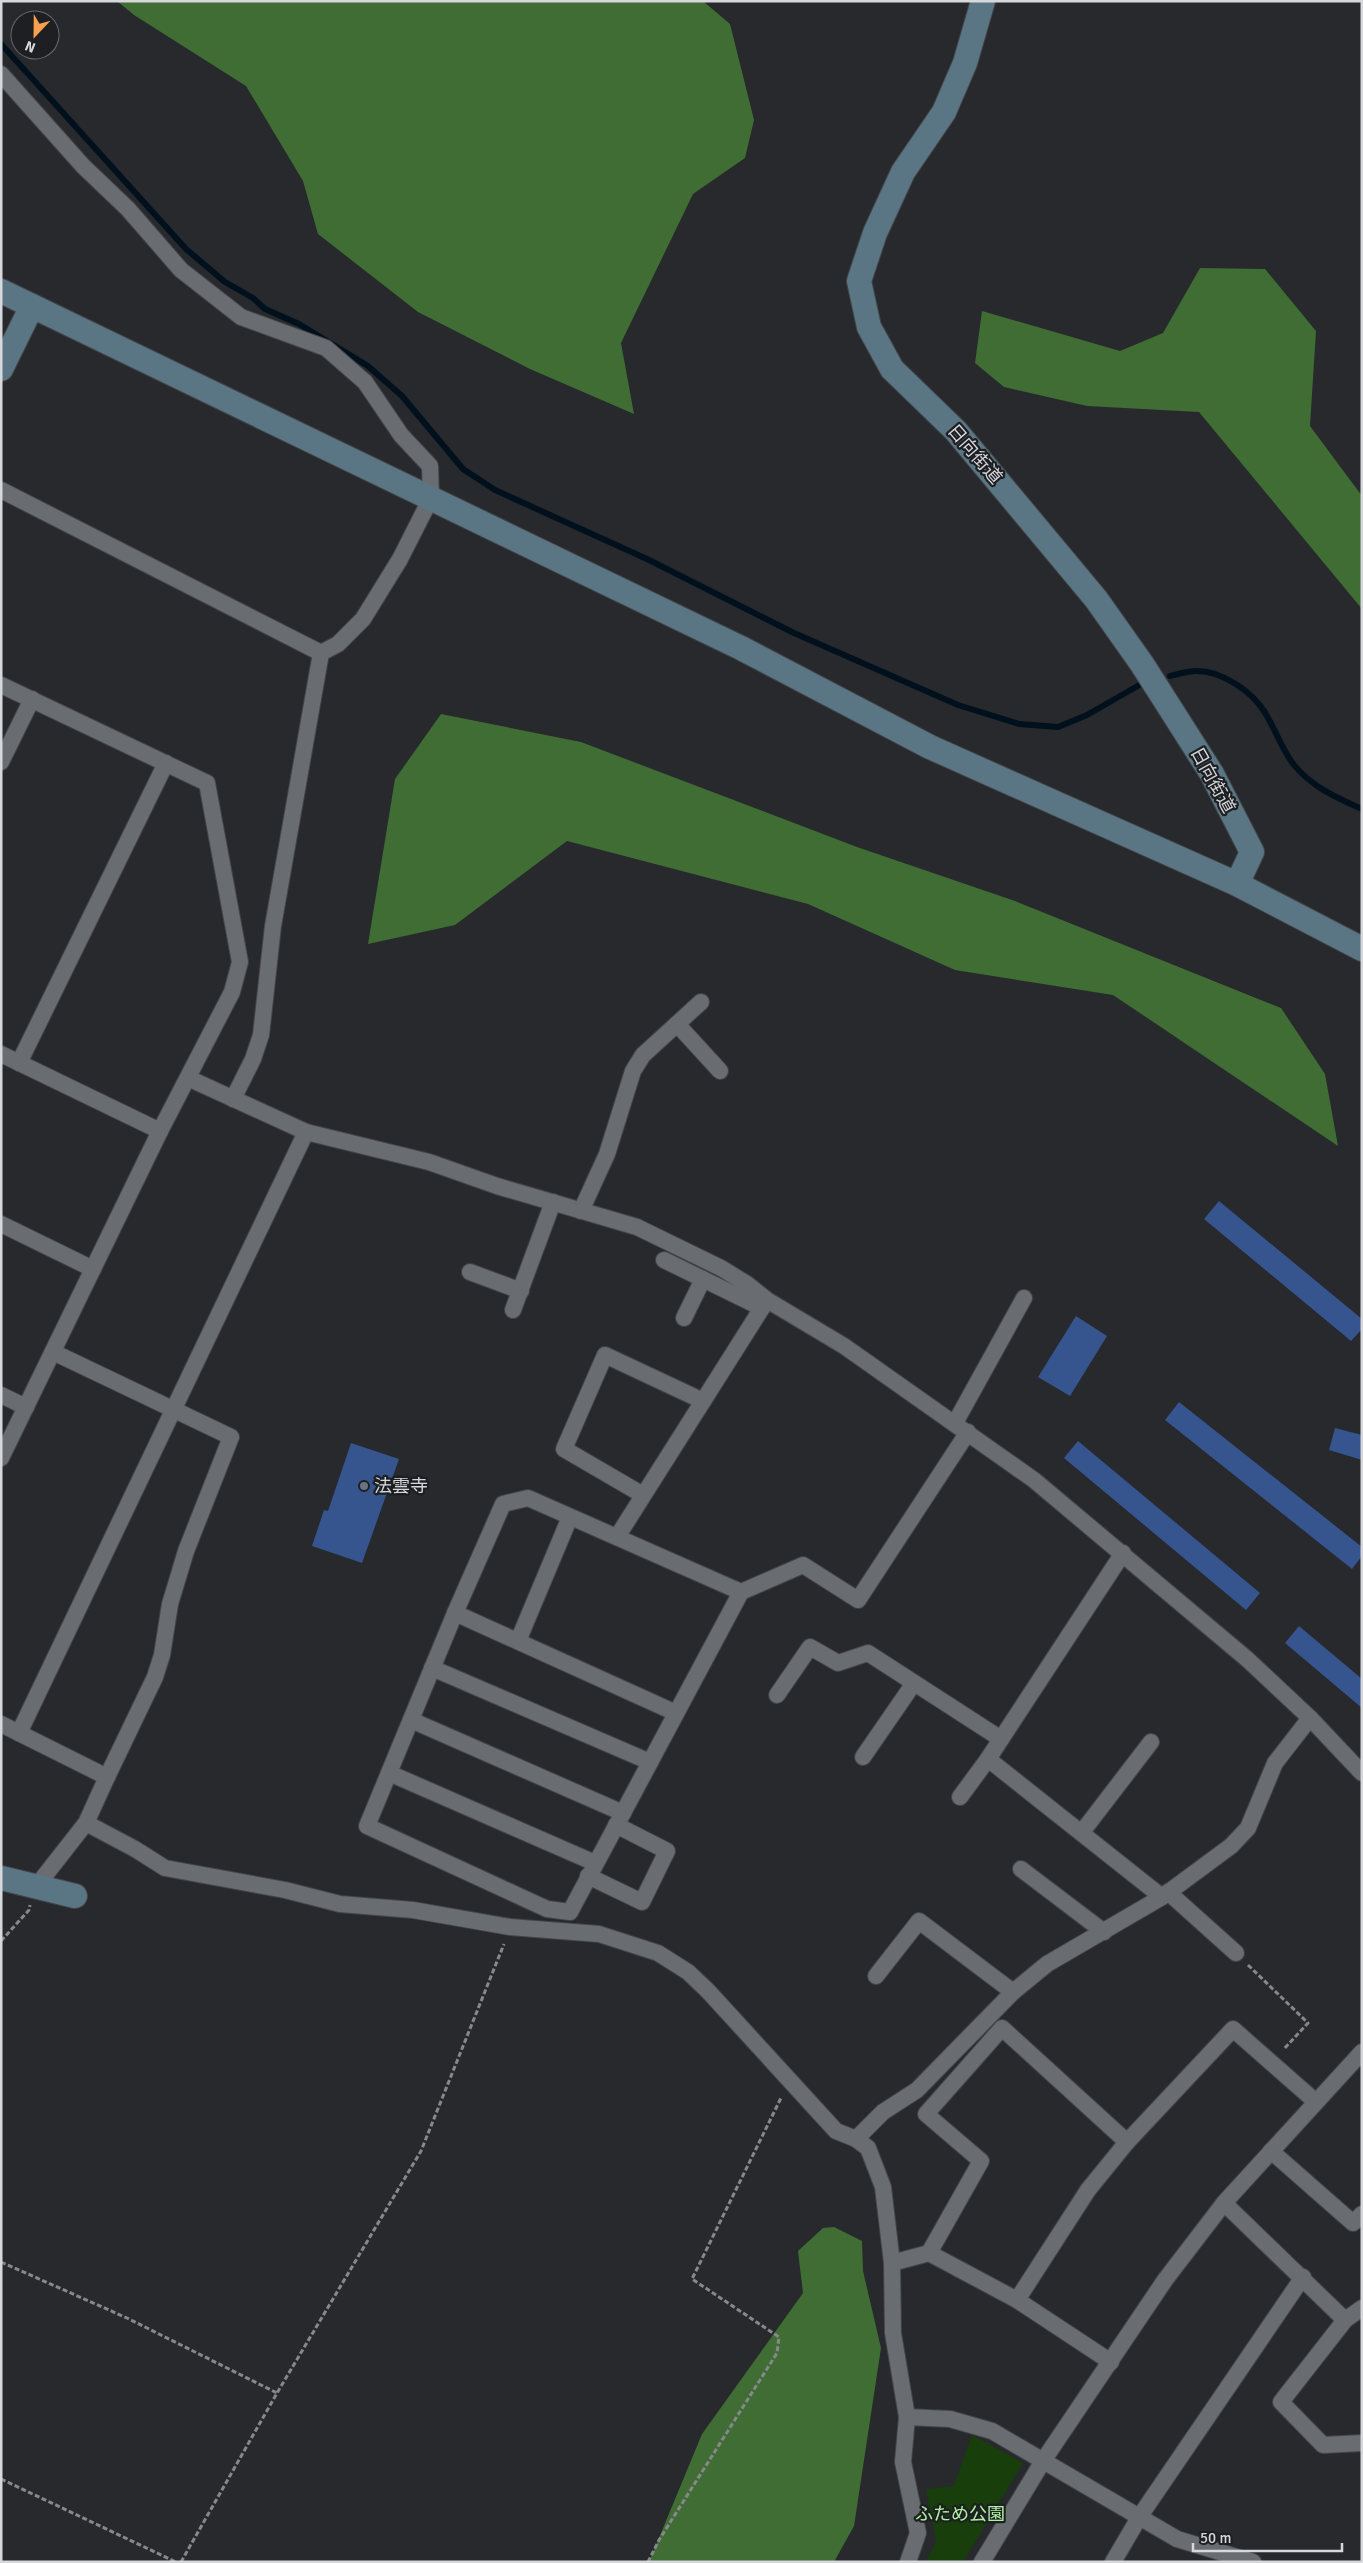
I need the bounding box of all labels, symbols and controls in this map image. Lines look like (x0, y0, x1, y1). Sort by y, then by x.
north arrow (10, 10, 60, 60)
text: N (23, 37, 38, 56)
street label: 日向街道 (943, 420, 1007, 488)
street label: 日向街道 (1186, 743, 1240, 817)
place label: 法雲寺 (374, 1475, 428, 1497)
marker: 法雲寺 (358, 1480, 370, 1492)
park label: ふため公園 (915, 2503, 1005, 2525)
scale bar (1193, 2520, 1342, 2552)
text: 50 m (1200, 2529, 1231, 2547)

